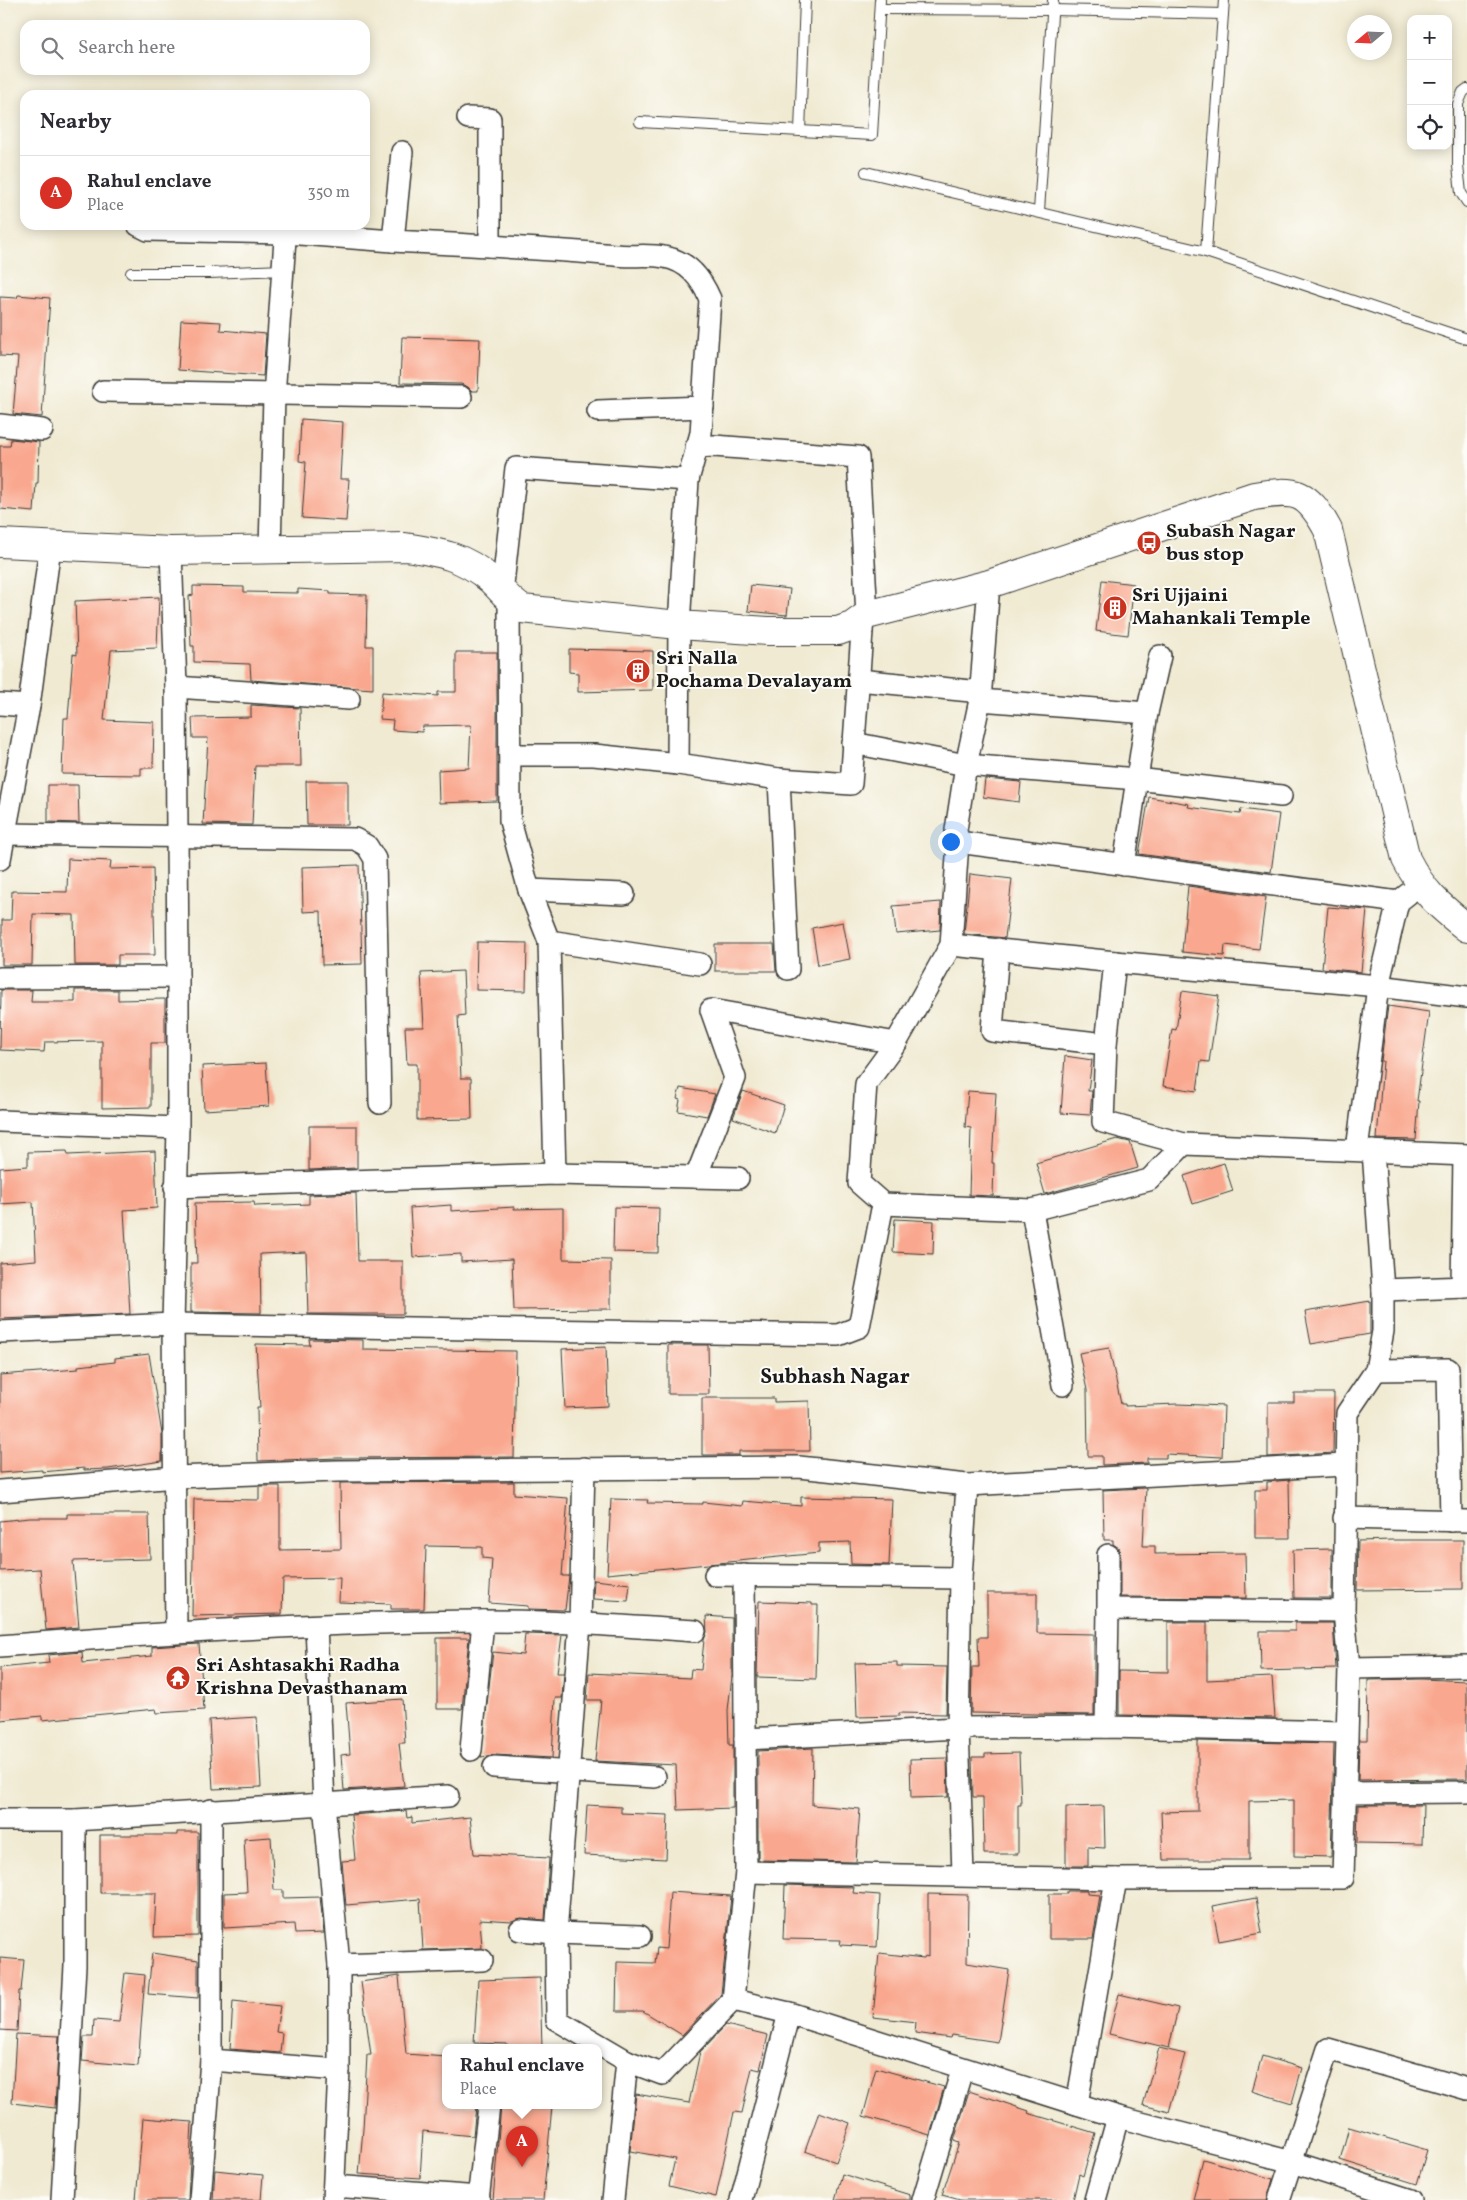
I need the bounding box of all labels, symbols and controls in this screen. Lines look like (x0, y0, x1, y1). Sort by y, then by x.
north arrow (1347, 15, 1392, 60)
map controls (1407, 15, 1452, 150)
button: + (1407, 15, 1452, 60)
search box (20, 20, 370, 75)
icon: search (38, 34, 66, 62)
text: Search here (78, 35, 175, 61)
button: − (1407, 60, 1452, 105)
button: locate (1407, 105, 1452, 150)
text: Nearby (40, 108, 111, 137)
text: Rahul enclave (87, 169, 211, 195)
text: A (50, 182, 62, 204)
text: 350 m (307, 182, 350, 204)
text: Place (87, 195, 124, 217)
place label: Subash Nagar bus stop (1166, 518, 1296, 569)
bus stop icon: Subash Nagar bus stop (1136, 530, 1162, 556)
place label: Sri Ujjaini Mahankali Temple (1132, 582, 1310, 633)
building icon: Sri Ujjaini Mahankali Temple (1102, 595, 1128, 621)
place label: Sri Nalla Pochama Devalayam (656, 645, 852, 696)
building icon: Sri Nalla Pochama Devalayam (625, 658, 651, 684)
your location (938, 829, 964, 855)
district label: Subhash Nagar (760, 1363, 910, 1392)
place label: Sri Ashtasakhi Radha Krishna Devasthanam (196, 1652, 408, 1703)
temple icon: Sri Ashtasakhi Radha Krishna Devasthanam (165, 1665, 191, 1691)
popup (442, 2044, 602, 2109)
text: Rahul enclave (460, 2053, 584, 2079)
text: Place (460, 2079, 497, 2101)
pin: A (506, 2126, 538, 2167)

